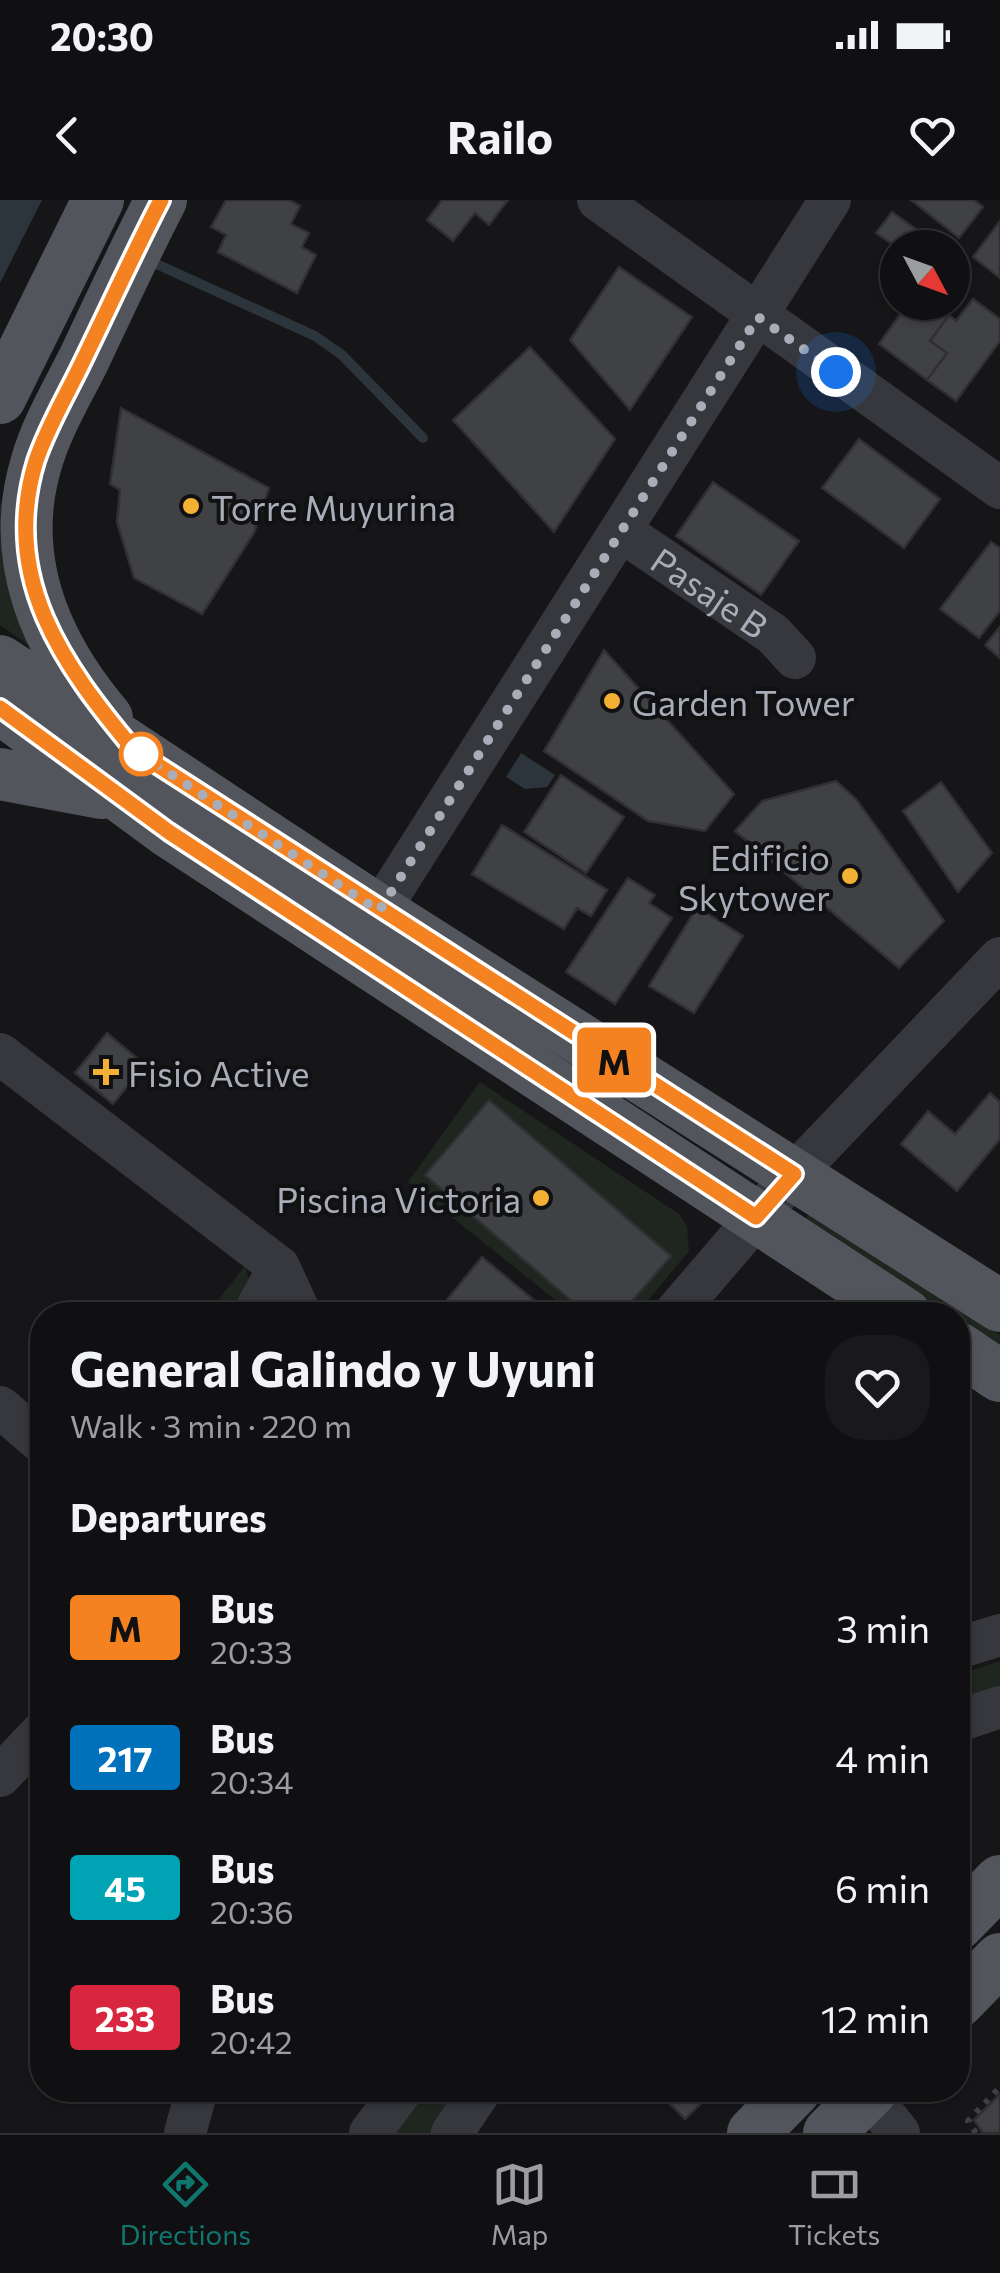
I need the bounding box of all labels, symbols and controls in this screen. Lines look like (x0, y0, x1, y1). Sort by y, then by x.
text: 20:30 (50, 12, 154, 59)
icon: back (40, 108, 95, 163)
text: Railo (447, 108, 553, 163)
icon: heart (905, 108, 960, 163)
north arrow (880, 230, 970, 320)
map controls (880, 230, 970, 320)
your location (811, 347, 861, 397)
place label: Torre Muyurina (211, 485, 456, 528)
marker: Torre Muyurina (180, 495, 202, 517)
street label: Pasaje B (644, 537, 777, 646)
place label: Garden Tower (632, 680, 855, 723)
marker: Garden Tower (601, 690, 623, 712)
unlabelled marker (120, 733, 162, 775)
place label: Edificio Skytower (678, 835, 830, 918)
marker: Edificio Skytower (839, 865, 861, 887)
line badge: M (582, 1028, 646, 1092)
text: M (597, 1039, 631, 1082)
place label: Fisio Active (128, 1051, 309, 1094)
marker: Fisio Active (93, 1059, 119, 1085)
place label: Piscina Victoria (276, 1177, 521, 1220)
marker: Piscina Victoria (530, 1187, 552, 1209)
button: heart (825, 1335, 930, 1440)
text: General Galindo y Uyuni (70, 1338, 596, 1397)
text: Walk · 3 min · 220 m (70, 1405, 352, 1445)
text: Departures (70, 1493, 267, 1540)
text: Bus (210, 1584, 275, 1631)
text: 3 min (836, 1604, 930, 1651)
text: M (108, 1606, 142, 1649)
text: 20:33 (210, 1631, 293, 1671)
text: Bus (210, 1714, 275, 1761)
text: 4 min (835, 1734, 930, 1781)
text: 217 (98, 1736, 153, 1779)
text: 20:34 (210, 1761, 294, 1801)
text: Bus (210, 1844, 275, 1891)
text: 6 min (835, 1864, 930, 1911)
text: 45 (104, 1866, 146, 1909)
text: 20:36 (210, 1891, 294, 1931)
text: Bus (210, 1974, 275, 2021)
text: 12 min (821, 1994, 930, 2041)
text: 233 (95, 1996, 155, 2039)
text: 20:42 (210, 2021, 293, 2061)
tab: Directions (120, 2157, 251, 2251)
tab: Map (491, 2157, 548, 2251)
tab: Tickets (788, 2157, 880, 2251)

